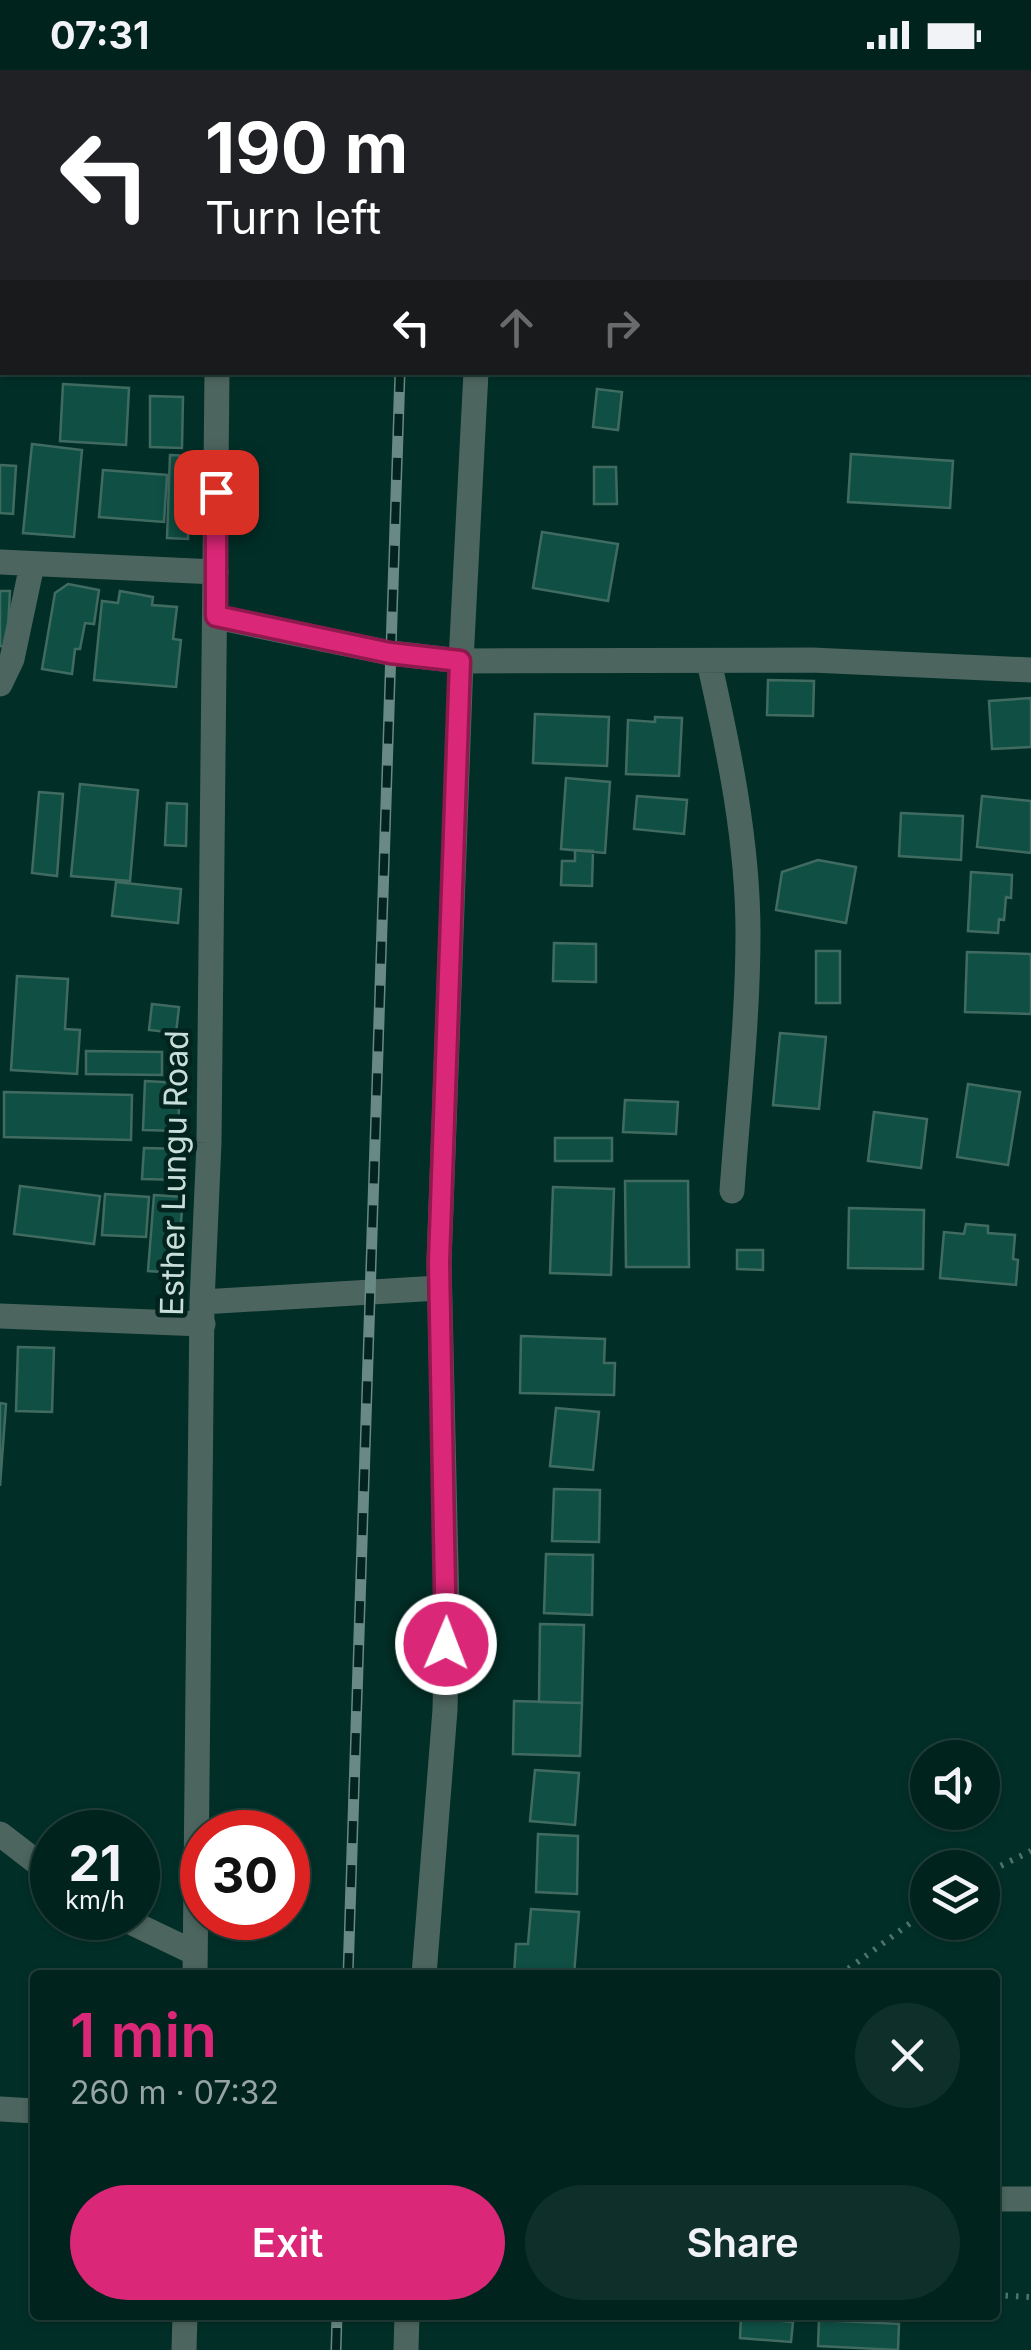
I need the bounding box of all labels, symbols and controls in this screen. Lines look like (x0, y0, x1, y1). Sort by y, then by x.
text: 07:31 (50, 12, 149, 58)
text: 190 m (205, 105, 408, 190)
icon: left (40, 110, 170, 240)
text: Turn left (205, 190, 381, 245)
icon: left (384, 300, 439, 355)
icon: ahead (489, 300, 544, 355)
icon: right (594, 300, 649, 355)
pin (174, 450, 259, 535)
icon: arrive (189, 465, 244, 520)
street label: Esther Lungu Road (152, 1030, 196, 1316)
position arrow (394, 1592, 498, 1696)
map controls (910, 1740, 1000, 1940)
button: sound (910, 1740, 1000, 1830)
speed limit sign: 30 (180, 1810, 310, 1940)
text: 21 (68, 1833, 122, 1893)
button: layers (910, 1850, 1000, 1940)
text: km/h (65, 1885, 125, 1915)
text: 1 min (70, 1999, 217, 2071)
button: close (855, 2003, 960, 2108)
text: 260 m · 07:32 (70, 2073, 279, 2112)
button: Exit (70, 2185, 505, 2300)
button: Share (525, 2185, 960, 2300)

